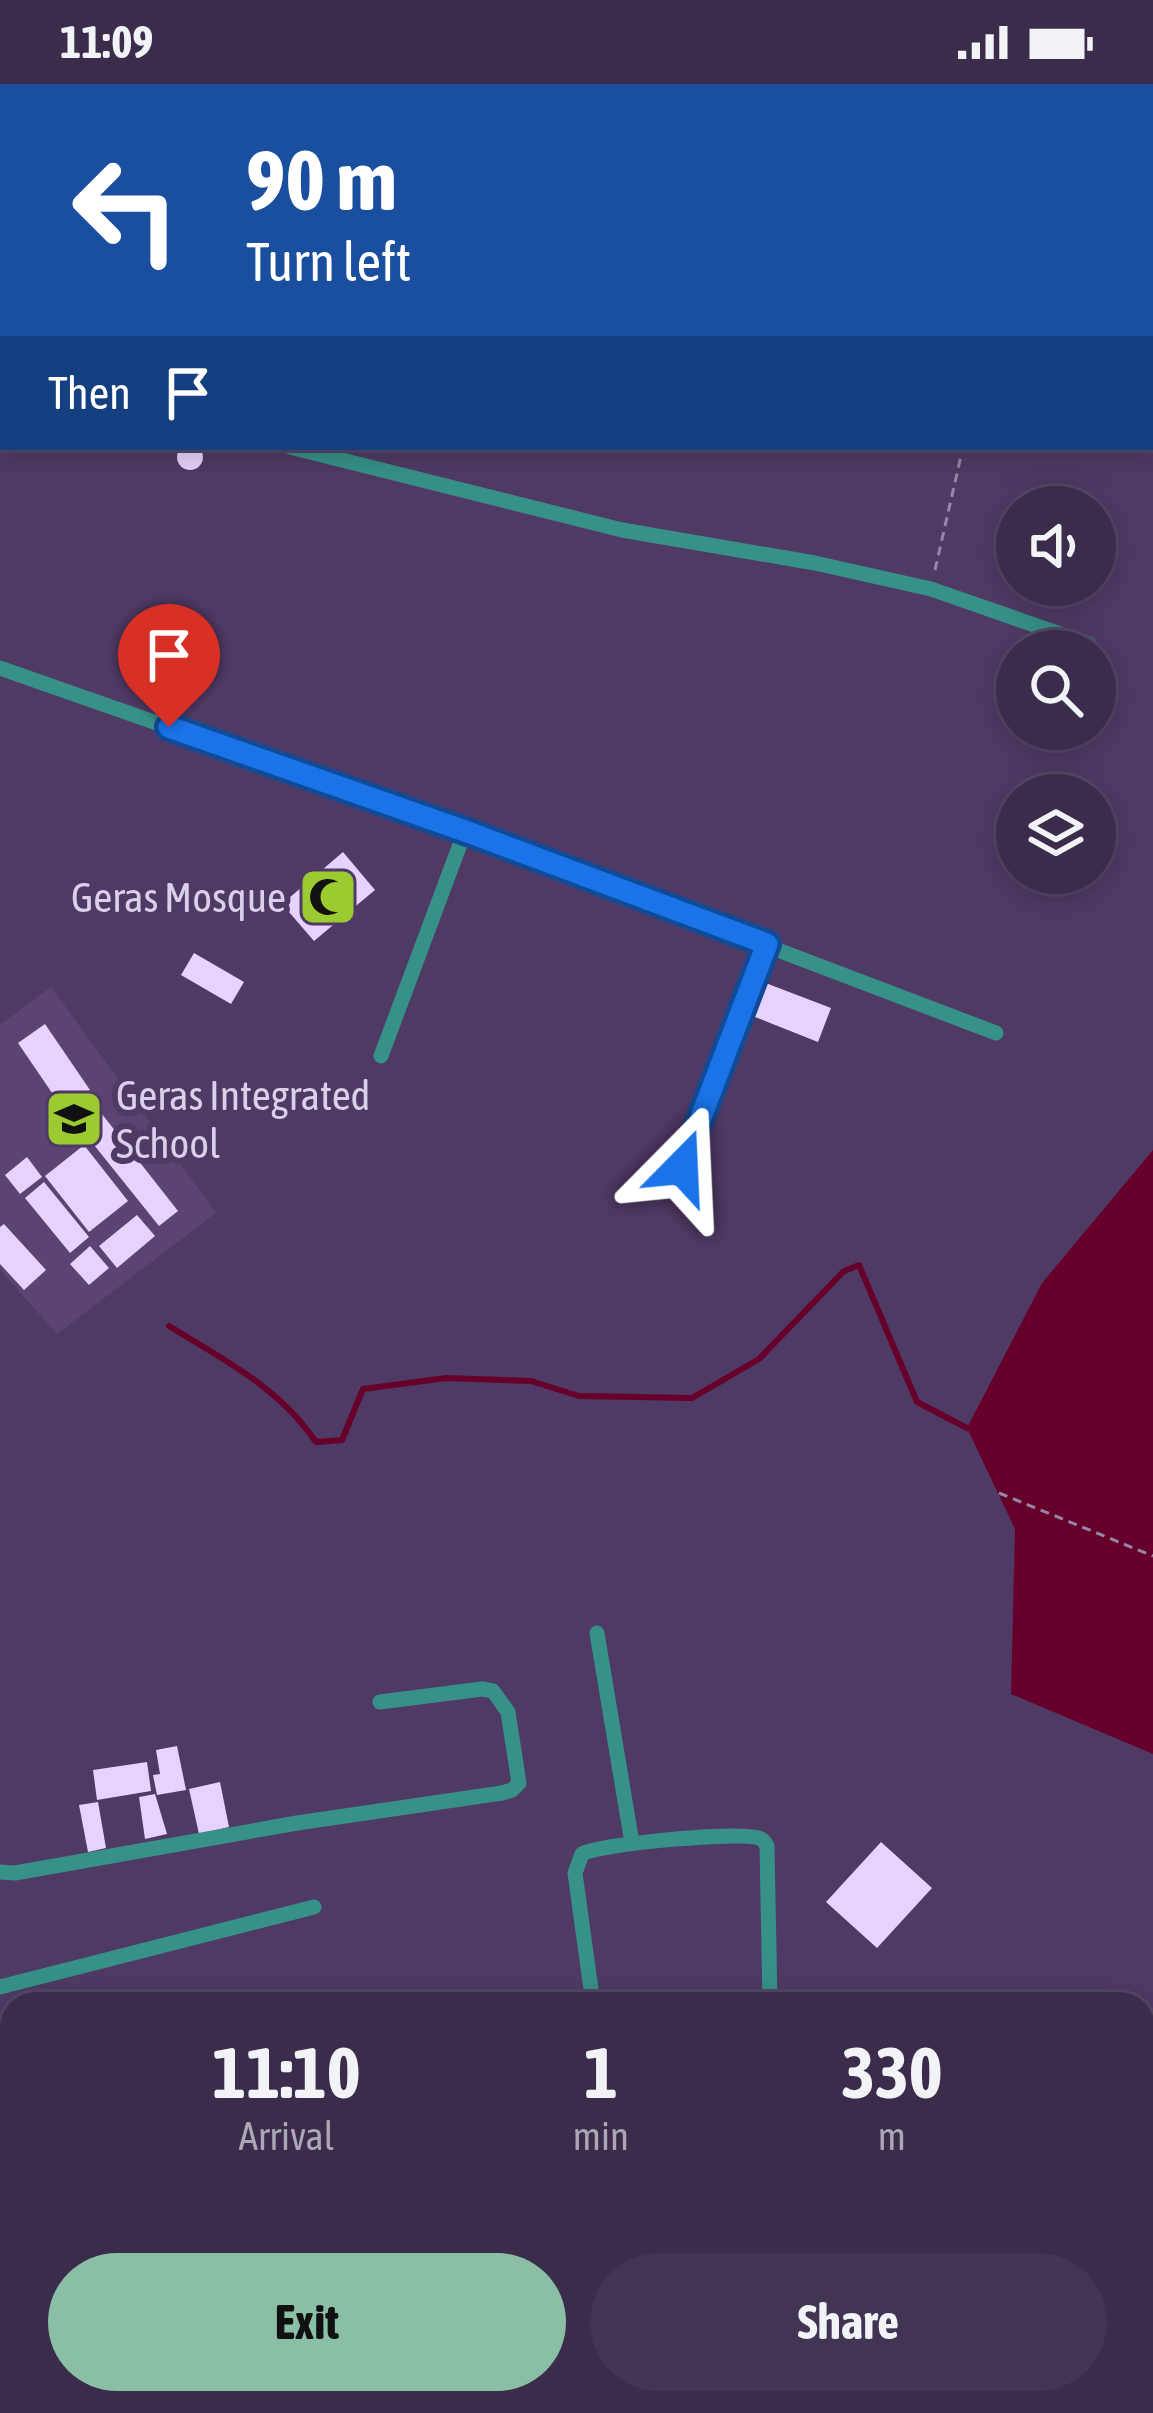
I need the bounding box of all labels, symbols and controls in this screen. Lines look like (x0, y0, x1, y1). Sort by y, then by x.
text: 11:09 (60, 16, 154, 68)
icon: left (48, 132, 204, 288)
text: 90 m (246, 132, 397, 228)
text: Turn left (246, 231, 411, 292)
icon: arrive (155, 360, 221, 426)
text: Then (48, 367, 131, 419)
map controls (996, 486, 1116, 894)
button: sound (996, 486, 1116, 606)
pin (118, 604, 220, 727)
icon: arrive (136, 622, 202, 688)
button: search (996, 630, 1116, 750)
button: layers (996, 774, 1116, 894)
mosque icon: Geras Mosque (297, 866, 359, 928)
place label: Geras Mosque (71, 873, 286, 921)
place label: Geras Integrated School (116, 1071, 370, 1167)
school or university icon: Geras Integrated School (43, 1088, 105, 1150)
position arrow (619, 1104, 745, 1230)
text: 11:10 (212, 2031, 361, 2113)
text: 1 (584, 2031, 618, 2113)
text: 330 (841, 2031, 943, 2113)
text: Arrival (239, 2114, 334, 2158)
text: min (573, 2114, 629, 2158)
text: m (878, 2114, 906, 2158)
button: Exit (48, 2253, 566, 2391)
button: Share (590, 2253, 1107, 2391)

